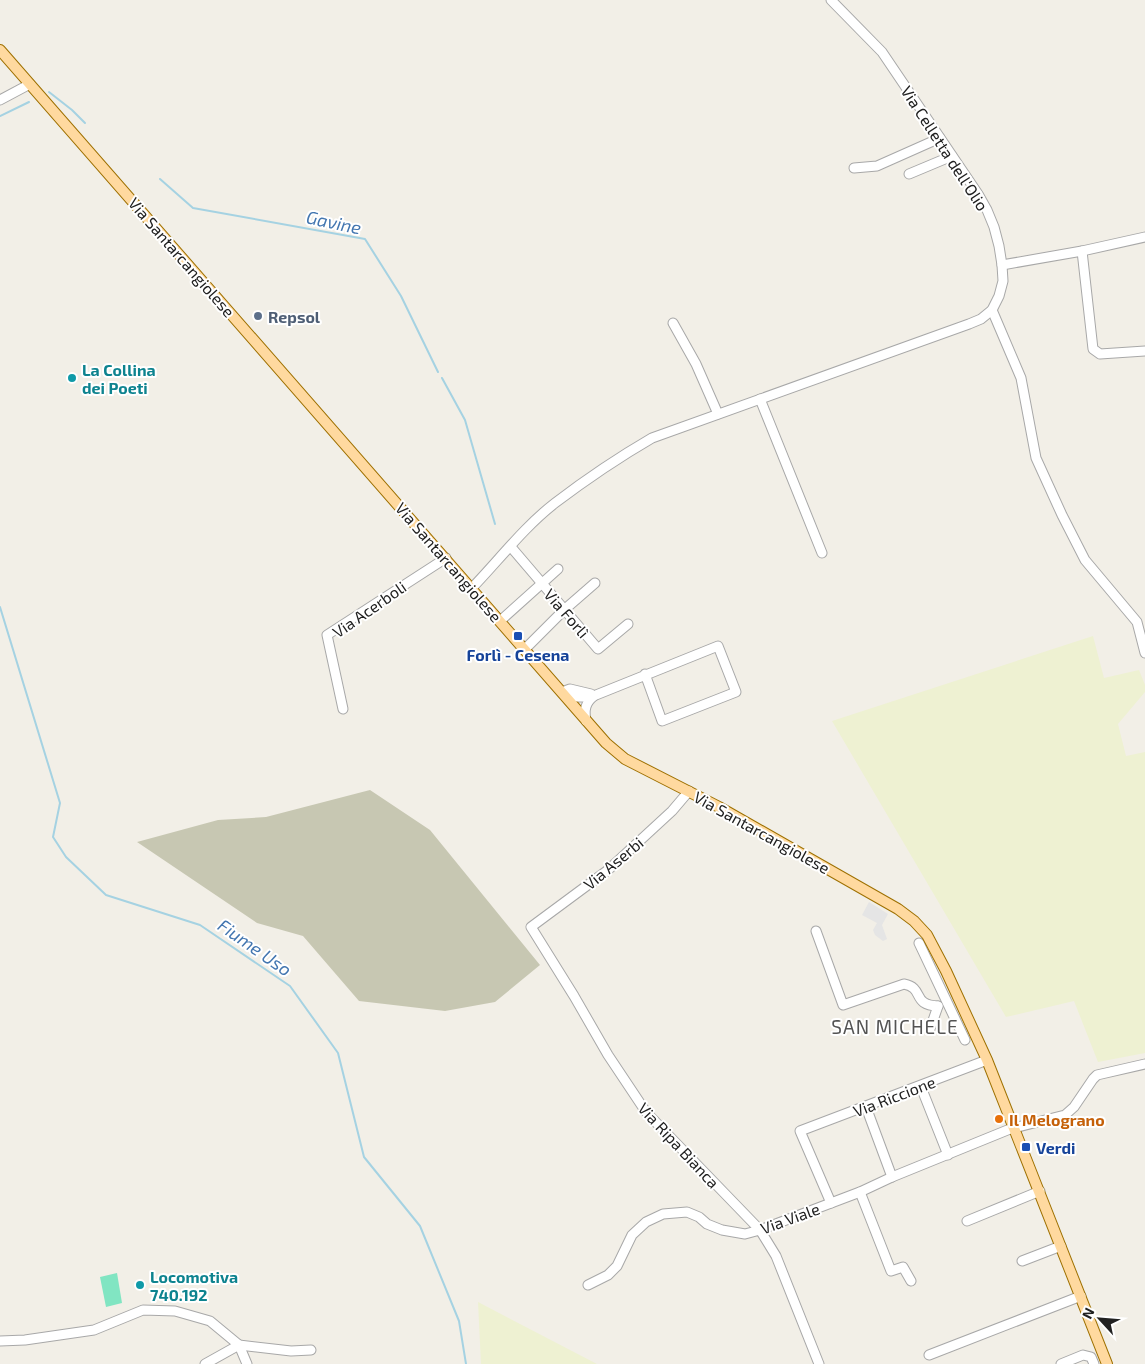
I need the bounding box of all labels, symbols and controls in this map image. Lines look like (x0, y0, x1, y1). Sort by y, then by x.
street label: Via Celletta dell'Olio (897, 82, 993, 214)
street label: Via Santarcangiolese (125, 193, 239, 321)
water label: Gavine (305, 205, 364, 239)
place label: Repsol (268, 307, 321, 326)
marker: Repsol (252, 310, 264, 322)
place label: La Collina dei Poeti (82, 360, 156, 397)
marker: La Collina dei Poeti (66, 372, 78, 384)
street label: Via Santarcangiolese (392, 498, 506, 626)
street label: Via Acerboli (329, 577, 409, 641)
street label: Via Forlì (541, 585, 593, 641)
marker: Forlì - Cesena (512, 630, 524, 642)
place label: Forlì - Cesena (467, 645, 569, 664)
street label: Via Santarcangiolese (691, 787, 833, 877)
street label: Via Aserbi (579, 833, 647, 893)
water label: Fiume Uso (214, 914, 296, 980)
district label: SAN MICHELE (831, 1015, 959, 1038)
street label: Via Riccione (850, 1072, 938, 1120)
street label: Via Ripa Bianca (634, 1098, 724, 1192)
place label: Il Melograno (1009, 1110, 1105, 1129)
marker: Il Melograno (993, 1113, 1005, 1125)
place label: Verdi (1036, 1138, 1075, 1157)
marker: Verdi (1020, 1141, 1032, 1153)
street label: Via Viale (758, 1199, 822, 1237)
place label: Locomotiva 740.192 (150, 1267, 238, 1304)
marker: Locomotiva 740.192 (134, 1279, 146, 1291)
north arrow (1075, 1294, 1125, 1344)
text: N (1078, 1305, 1098, 1321)

